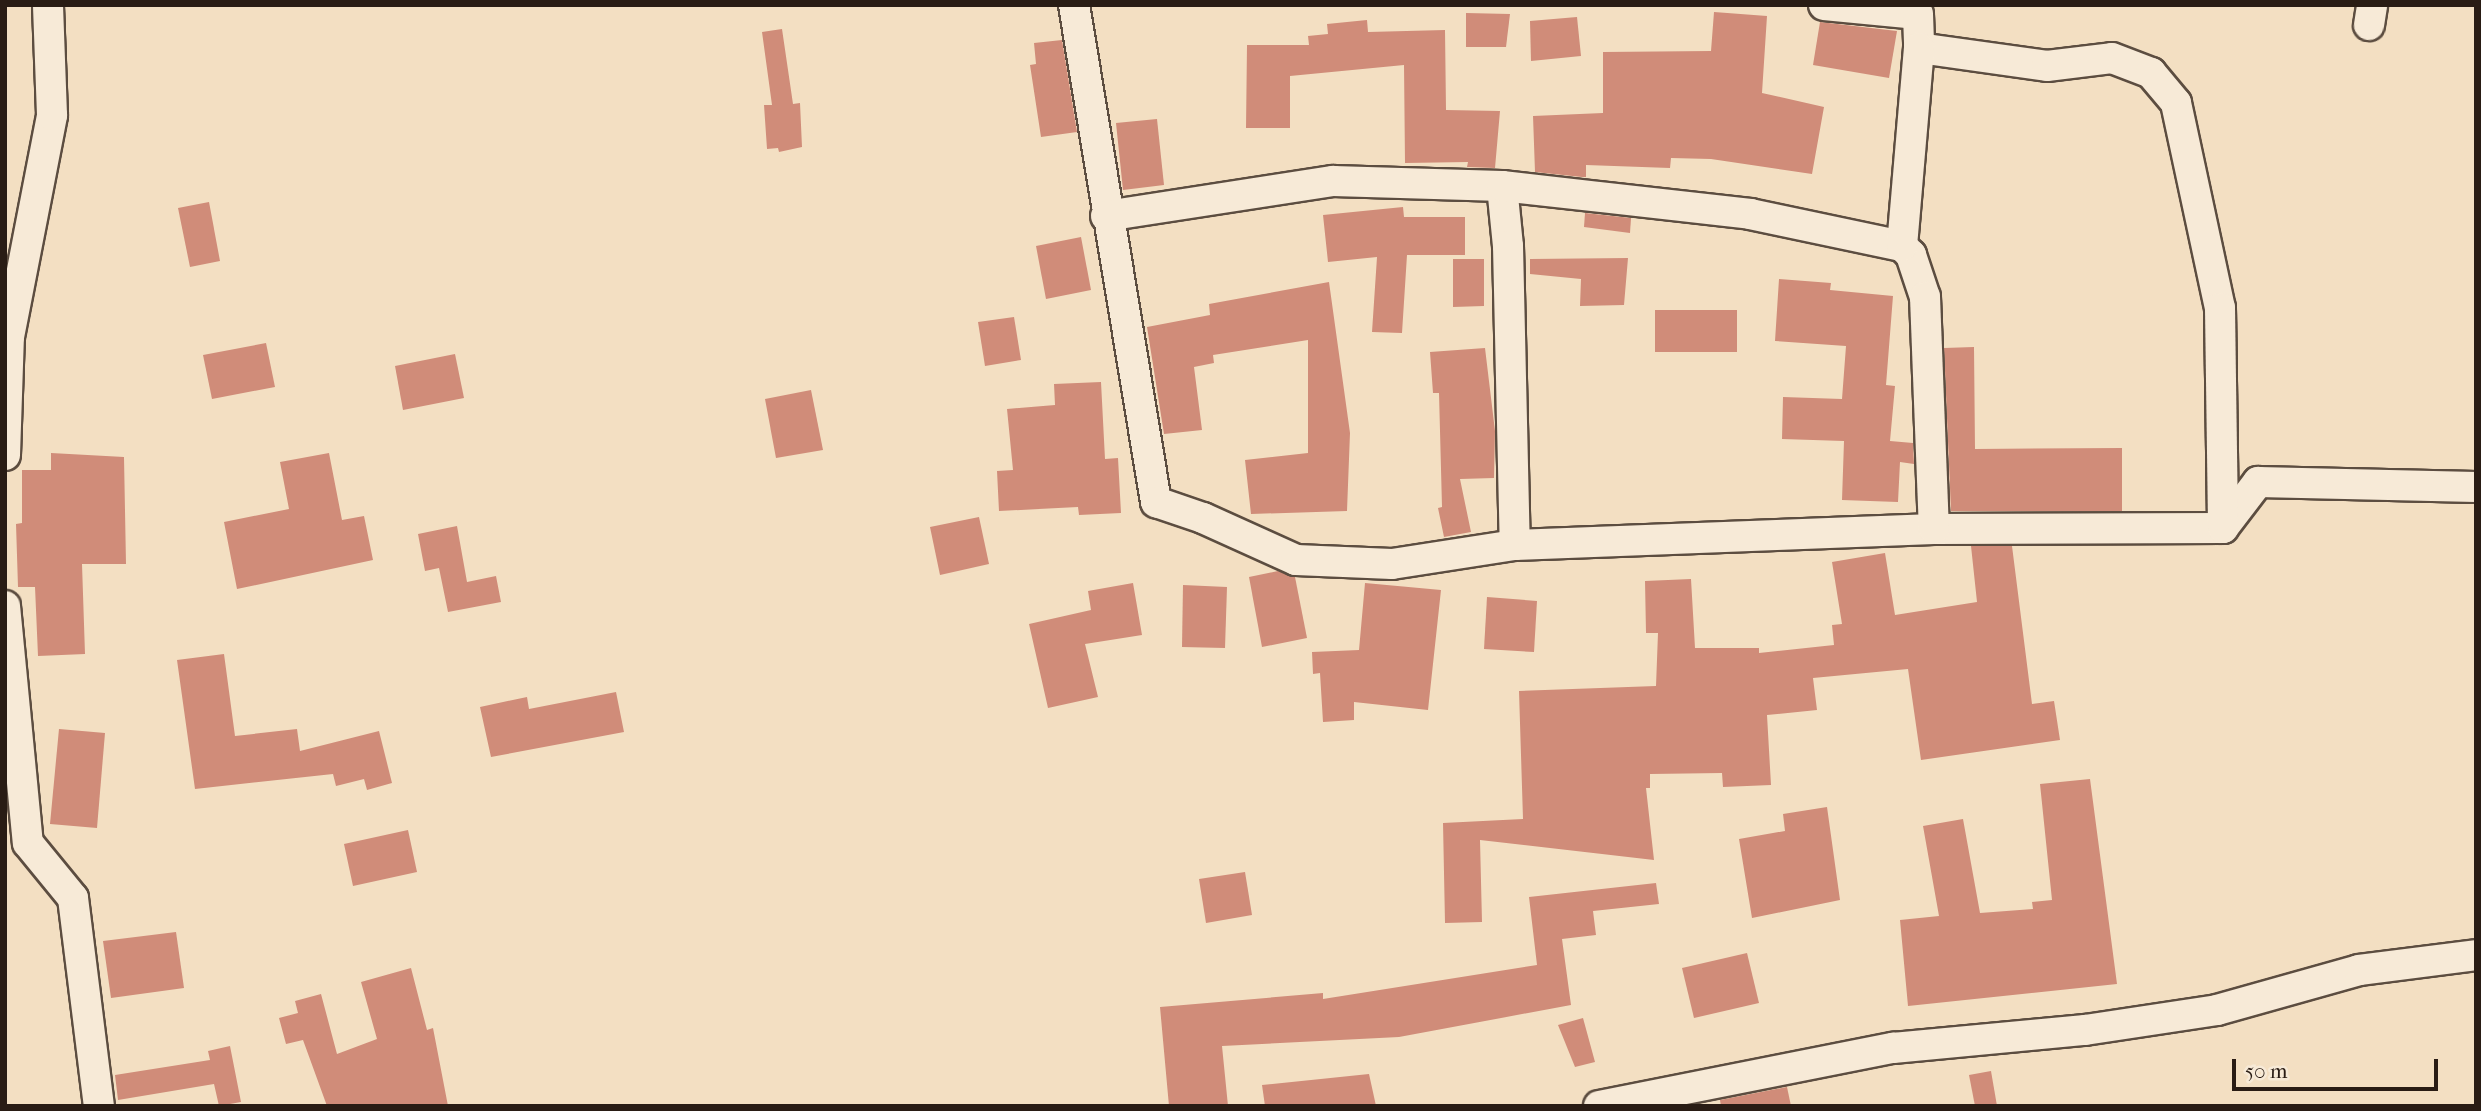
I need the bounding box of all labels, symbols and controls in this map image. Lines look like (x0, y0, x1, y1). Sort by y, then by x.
scale bar (2236, 1044, 2442, 1088)
text: 50 m (2245, 1059, 2288, 1083)

